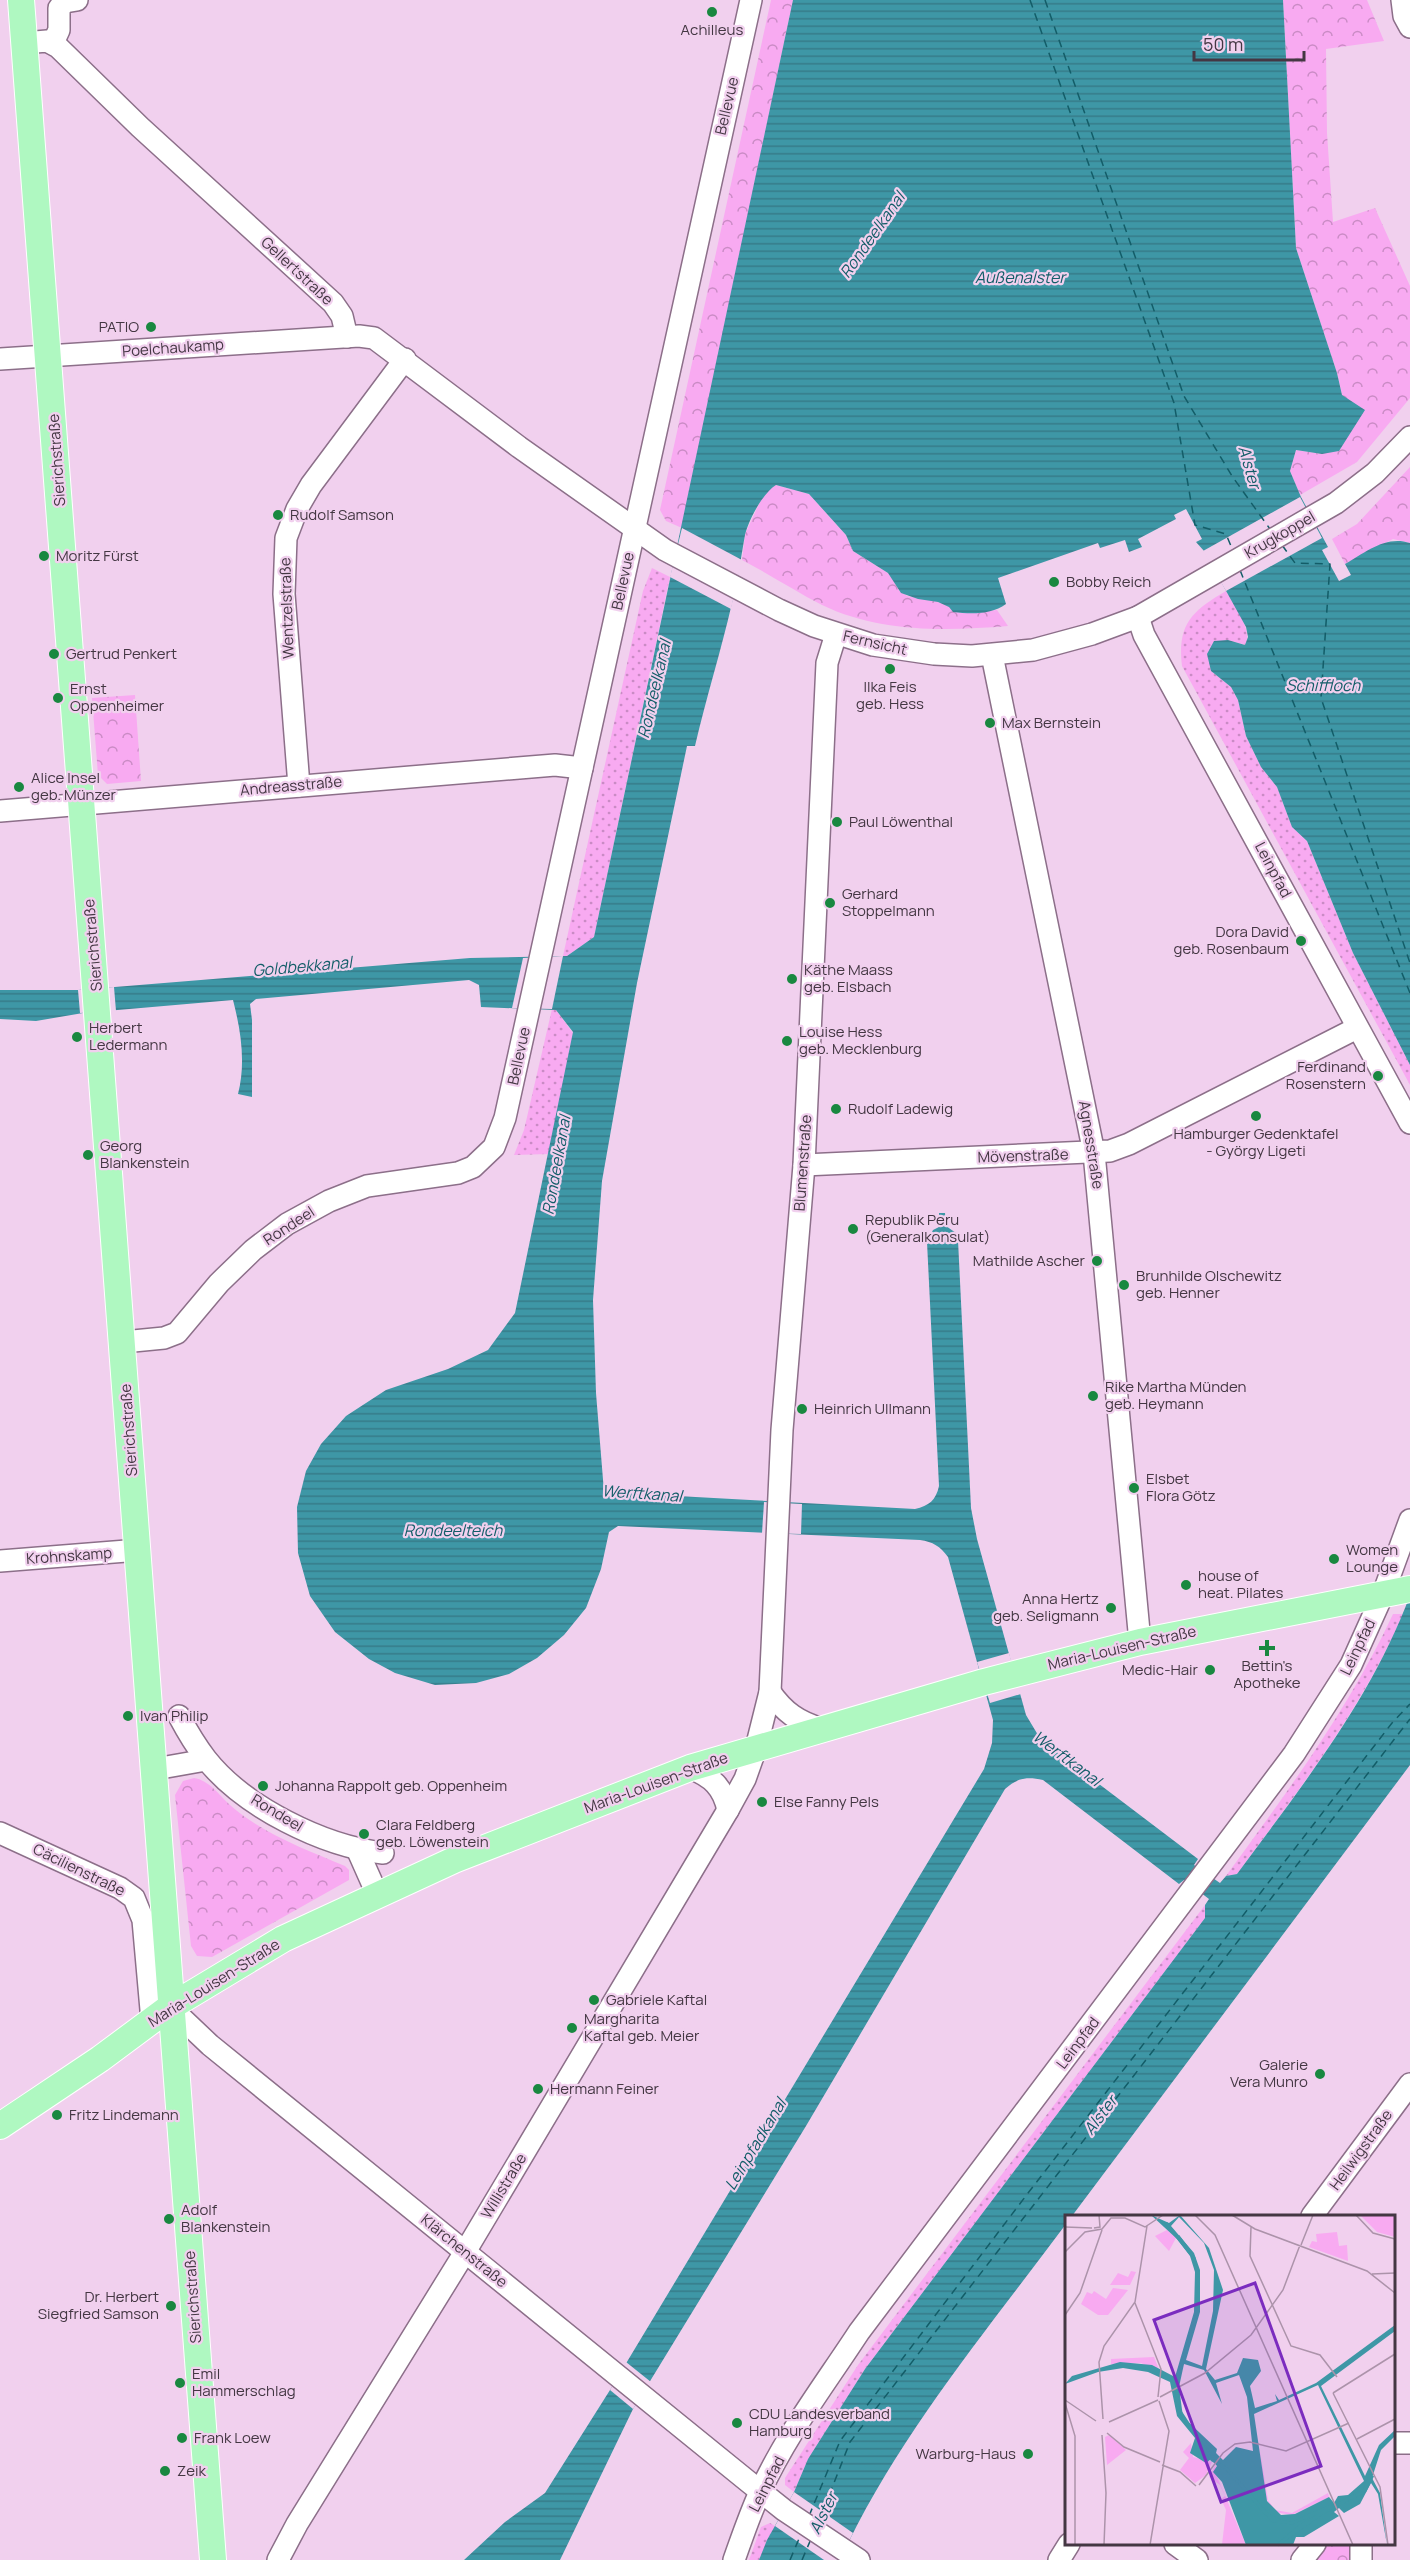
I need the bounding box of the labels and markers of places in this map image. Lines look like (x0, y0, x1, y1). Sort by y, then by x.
marker: Achilleus (705, 5, 719, 19)
place label: Achilleus (681, 19, 744, 40)
place label: PATIO (99, 316, 139, 337)
marker: PATIO (144, 320, 158, 334)
place label: Rudolf Samson (290, 504, 394, 525)
marker: Rudolf Samson (271, 508, 285, 522)
place label: Moritz Fürst (56, 545, 139, 566)
marker: Moritz Fürst (37, 549, 51, 563)
place label: Bobby Reich (1066, 571, 1151, 592)
marker: Bobby Reich (1047, 575, 1061, 589)
place label: Gertrud Penkert (66, 643, 177, 664)
marker: Gertrud Penkert (47, 647, 61, 661)
marker: Ilka Feis geb. Hess (883, 662, 897, 676)
place label: Ilka Feis geb. Hess (856, 676, 924, 714)
place label: Ernst Oppenheimer (70, 678, 165, 716)
marker: Ernst Oppenheimer (51, 691, 65, 705)
place label: Max Bernstein (1002, 712, 1101, 733)
marker: Max Bernstein (983, 716, 997, 730)
place label: Alice Insel geb. Münzer (31, 767, 117, 805)
marker: Alice Insel geb. Münzer (12, 780, 26, 794)
place label: Paul Löwenthal (849, 811, 953, 832)
marker: Paul Löwenthal (830, 815, 844, 829)
place label: Gerhard Stoppelmann (842, 883, 935, 921)
marker: Gerhard Stoppelmann (823, 896, 837, 910)
place label: Dora David geb. Rosenbaum (1174, 921, 1289, 959)
marker: Dora David geb. Rosenbaum (1294, 934, 1308, 948)
place label: Käthe Maass geb. Elsbach (804, 959, 893, 997)
marker: Käthe Maass geb. Elsbach (785, 972, 799, 986)
place label: Herbert Ledermann (89, 1017, 167, 1055)
place label: Louise Hess geb. Mecklenburg (799, 1021, 922, 1059)
marker: Herbert Ledermann (70, 1030, 84, 1044)
marker: Louise Hess geb. Mecklenburg (780, 1034, 794, 1048)
place label: Ferdinand Rosenstern (1286, 1056, 1366, 1094)
marker: Ferdinand Rosenstern (1371, 1069, 1385, 1083)
place label: Rudolf Ladewig (848, 1098, 953, 1119)
marker: Rudolf Ladewig (829, 1102, 843, 1116)
marker: Hamburger Gedenktafel - György Ligeti (1249, 1109, 1263, 1123)
place label: Hamburger Gedenktafel - György Ligeti (1173, 1123, 1339, 1161)
place label: Georg Blankenstein (100, 1135, 190, 1173)
marker: Georg Blankenstein (81, 1148, 95, 1162)
place label: Republik Peru (Generalkonsulat) (865, 1209, 990, 1247)
marker: Republik Peru (Generalkonsulat) (846, 1222, 860, 1236)
place label: Mathilde Ascher (973, 1250, 1086, 1271)
marker: Mathilde Ascher (1090, 1254, 1104, 1268)
place label: Brunhilde Olschewitz geb. Henner (1136, 1265, 1282, 1303)
marker: Brunhilde Olschewitz geb. Henner (1117, 1278, 1131, 1292)
place label: Rike Martha Münden geb. Heymann (1105, 1376, 1246, 1414)
marker: Rike Martha Münden geb. Heymann (1086, 1389, 1100, 1403)
place label: Heinrich Ullmann (814, 1398, 931, 1419)
marker: Heinrich Ullmann (795, 1402, 809, 1416)
place label: Elsbet Flora Götz (1146, 1468, 1216, 1506)
marker: Elsbet Flora Götz (1127, 1481, 1141, 1495)
place label: Women Lounge (1346, 1539, 1398, 1577)
marker: Women Lounge (1327, 1552, 1341, 1566)
place label: house of heat. Pilates (1198, 1565, 1284, 1603)
marker: house of heat. Pilates (1179, 1578, 1193, 1592)
place label: Anna Hertz geb. Seligmann (993, 1588, 1099, 1626)
marker: Anna Hertz geb. Seligmann (1104, 1601, 1118, 1615)
marker: Bettin's Apotheke (1260, 1641, 1274, 1655)
place label: Bettin's Apotheke (1234, 1655, 1301, 1693)
place label: Medic-Hair (1122, 1659, 1199, 1680)
marker: Medic-Hair (1203, 1663, 1217, 1677)
place label: Ivan Philip (140, 1705, 208, 1726)
marker: Ivan Philip (121, 1709, 135, 1723)
place label: Johanna Rappolt geb. Oppenheim (275, 1775, 507, 1796)
marker: Johanna Rappolt geb. Oppenheim (256, 1779, 270, 1793)
place label: Else Fanny Pels (774, 1791, 879, 1812)
marker: Else Fanny Pels (755, 1795, 769, 1809)
place label: Clara Feldberg geb. Löwenstein (376, 1814, 489, 1852)
marker: Clara Feldberg geb. Löwenstein (357, 1827, 371, 1841)
place label: Gabriele Kaftal (606, 1989, 707, 2010)
marker: Gabriele Kaftal (587, 1993, 601, 2007)
place label: Margharita Kaftal geb. Meier (584, 2008, 700, 2046)
marker: Margharita Kaftal geb. Meier (565, 2021, 579, 2035)
place label: Galerie Vera Munro (1230, 2054, 1308, 2092)
marker: Galerie Vera Munro (1313, 2067, 1327, 2081)
place label: Hermann Feiner (550, 2078, 660, 2099)
marker: Hermann Feiner (531, 2082, 545, 2096)
place label: Fritz Lindemann (69, 2104, 179, 2125)
marker: Fritz Lindemann (50, 2108, 64, 2122)
place label: Adolf Blankenstein (181, 2199, 271, 2237)
marker: Adolf Blankenstein (162, 2212, 176, 2226)
place label: Dr. Herbert Siegfried Samson (38, 2286, 159, 2324)
marker: Dr. Herbert Siegfried Samson (164, 2299, 178, 2313)
place label: Emil Hammerschlag (192, 2363, 296, 2401)
marker: Emil Hammerschlag (173, 2376, 187, 2390)
place label: CDU Landesverband Hamburg (749, 2403, 890, 2441)
marker: CDU Landesverband Hamburg (730, 2416, 744, 2430)
place label: Frank Loew (194, 2427, 271, 2448)
marker: Frank Loew (175, 2431, 189, 2445)
place label: Warburg-Haus (915, 2443, 1016, 2464)
marker: Warburg-Haus (1021, 2447, 1035, 2461)
place label: Zeik (177, 2460, 206, 2481)
marker: Zeik (158, 2464, 172, 2478)

